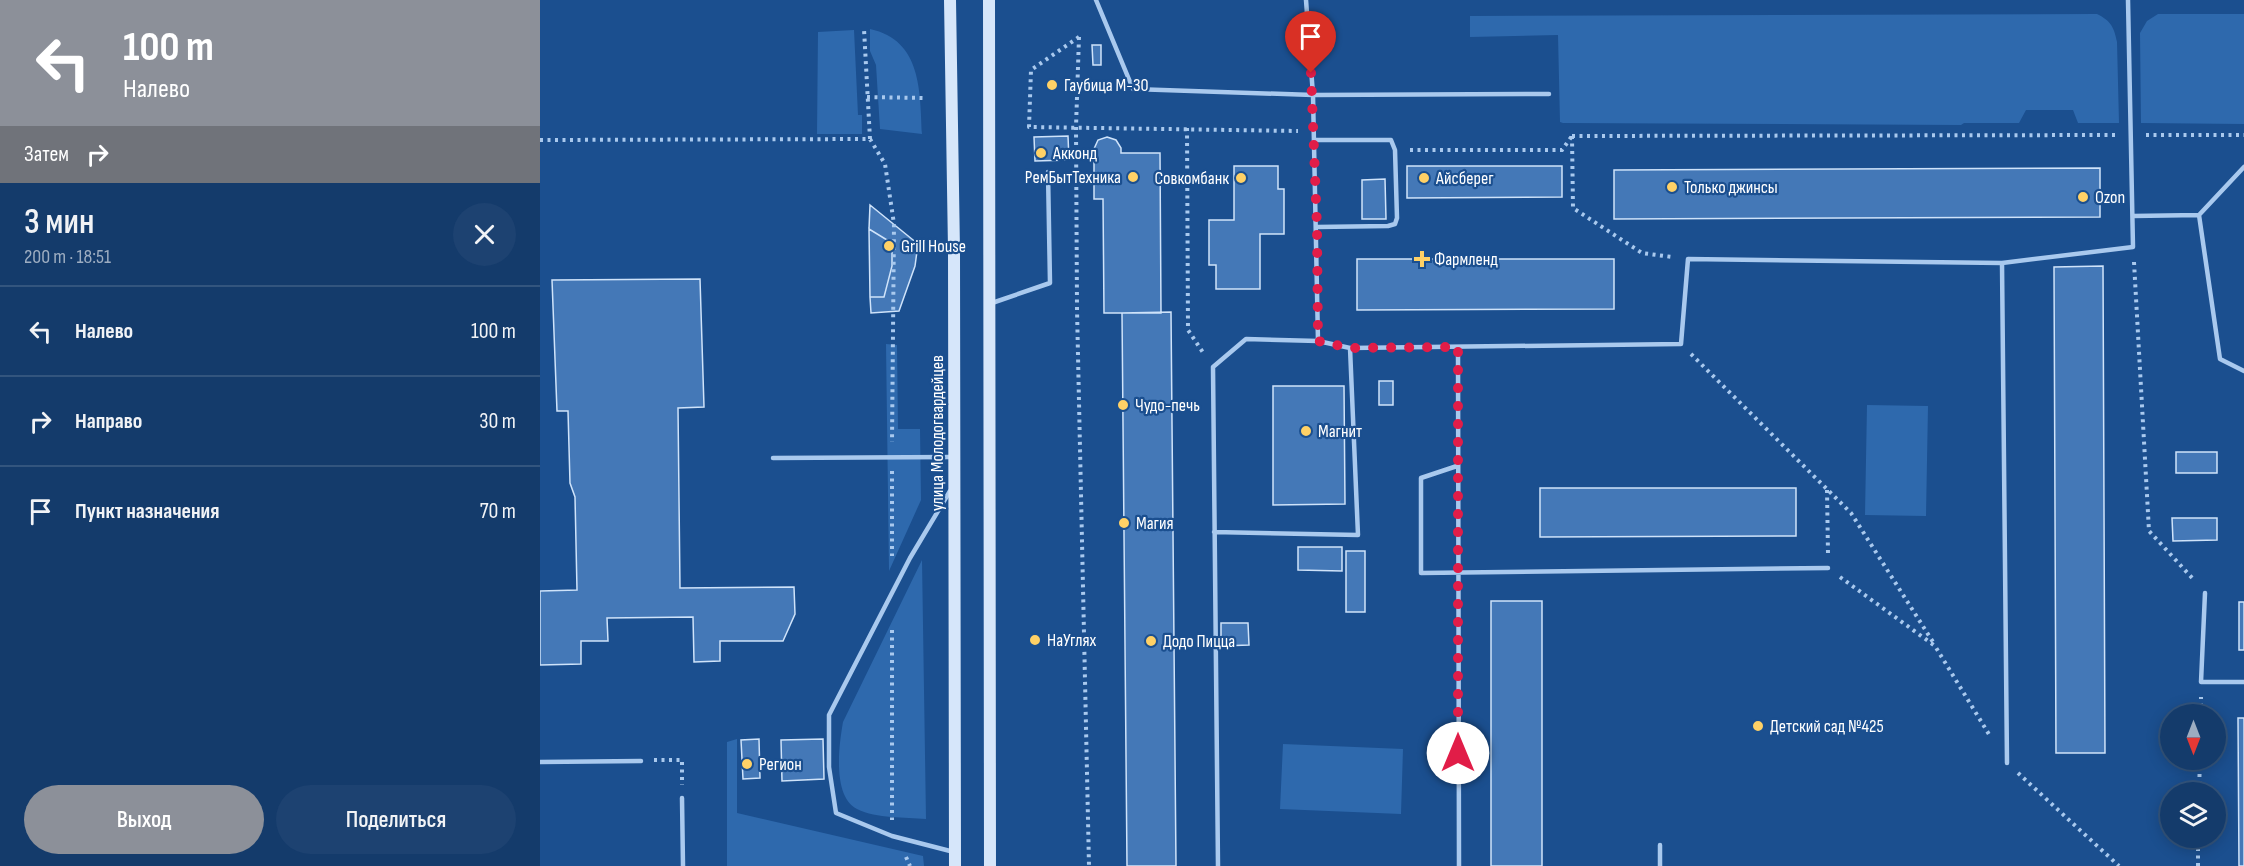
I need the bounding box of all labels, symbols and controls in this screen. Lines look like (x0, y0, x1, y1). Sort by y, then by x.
pin (1285, 11, 1336, 73)
icon: arrive (1294, 20, 1327, 53)
text: 100 m (123, 22, 214, 73)
icon: left (24, 24, 102, 102)
text: Налево (123, 73, 190, 105)
place label: Гаубица М-30 (1064, 75, 1148, 96)
marker: Гаубица М-30 (1045, 78, 1059, 92)
icon: right (81, 138, 114, 171)
text: Затем (24, 141, 69, 168)
place label: Акконд (1052, 143, 1097, 164)
marker: Акконд (1034, 146, 1048, 160)
place label: РемБытТехника (1025, 167, 1121, 188)
place label: Совкомбанк (1155, 168, 1229, 189)
place label: Айсберег (1435, 168, 1494, 189)
marker: РемБытТехника (1126, 170, 1140, 184)
marker: Совкомбанк (1234, 171, 1248, 185)
marker: Айсберег (1417, 171, 1431, 185)
place label: Только джинсы (1684, 177, 1778, 198)
marker: Только джинсы (1665, 180, 1679, 194)
place label: Ozon (2095, 187, 2125, 208)
marker: Ozon (2076, 190, 2090, 204)
text: 3 мин (24, 201, 94, 244)
button: close (453, 203, 516, 266)
place label: Grill House (901, 236, 966, 257)
marker: Grill House (882, 239, 896, 253)
text: 200 m · 18:51 (24, 245, 111, 269)
place label: Фармленд (1434, 249, 1498, 270)
marker: Фармленд (1415, 252, 1429, 266)
icon: left (24, 315, 57, 348)
text: Налево (75, 318, 133, 345)
text: 100 m (471, 318, 516, 345)
street label: улица Молодогвардейцев (927, 355, 948, 511)
place label: Чудо-печь (1135, 395, 1200, 416)
marker: Чудо-печь (1116, 398, 1130, 412)
icon: right (24, 405, 57, 438)
text: Направо (75, 408, 142, 435)
text: 30 m (479, 408, 516, 435)
place label: Магнит (1318, 421, 1362, 442)
marker: Магнит (1299, 424, 1313, 438)
icon: arrive (24, 495, 57, 528)
text: Пункт назначения (75, 498, 219, 525)
text: 70 m (480, 498, 516, 525)
place label: Магия (1136, 513, 1174, 534)
marker: Магия (1117, 516, 1131, 530)
place label: НаУглях (1047, 630, 1096, 651)
place label: Додо Пицца (1163, 631, 1235, 652)
marker: НаУглях (1028, 633, 1042, 647)
marker: Додо Пицца (1144, 634, 1158, 648)
north arrow (2160, 704, 2226, 770)
map controls (2160, 704, 2226, 848)
place label: Детский сад №425 (1770, 716, 1884, 737)
marker: Детский сад №425 (1751, 719, 1765, 733)
position arrow (1426, 721, 1490, 785)
place label: Регион (759, 754, 802, 775)
marker: Регион (740, 757, 754, 771)
button: layers (2160, 782, 2226, 848)
button: Выход (24, 785, 264, 854)
button: Поделиться (276, 785, 516, 854)

